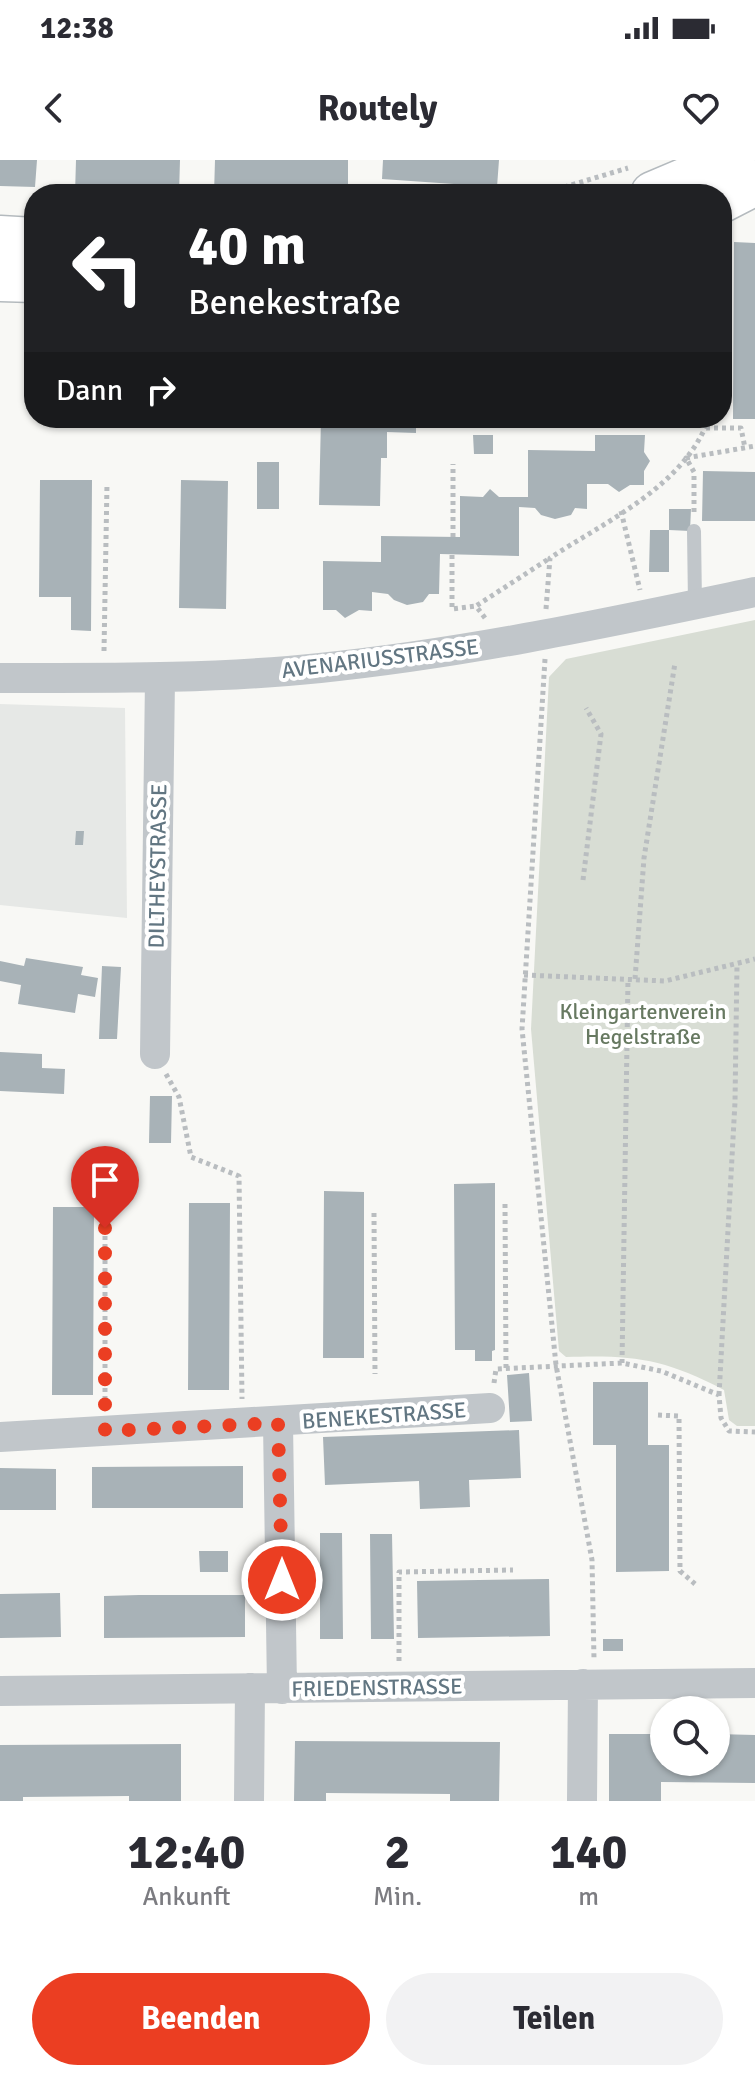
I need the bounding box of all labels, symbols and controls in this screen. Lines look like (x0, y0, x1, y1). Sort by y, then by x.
text: 12:38 (40, 10, 114, 47)
icon: back (32, 86, 76, 130)
text: Routely (318, 86, 437, 131)
icon: heart (679, 86, 723, 130)
text: 40 m (188, 211, 306, 280)
icon: left (56, 216, 160, 320)
text: Benekestraße (188, 280, 401, 325)
icon: right (139, 368, 183, 412)
text: Dann (56, 372, 123, 409)
street label: AVENARIUSSTRASSE (280, 633, 480, 684)
street label: DILTHEYSTRASSE (143, 783, 172, 949)
park label: Kleingartenverein Hegelstraße (559, 998, 727, 1050)
pin (71, 1146, 139, 1228)
icon: arrive (83, 1158, 127, 1202)
street label: BENEKESTRASSE (301, 1396, 467, 1435)
position arrow (240, 1538, 324, 1622)
street label: FRIEDENSTRASSE (291, 1673, 463, 1702)
map controls (650, 1696, 730, 1776)
button: search (650, 1696, 730, 1776)
text: 12:40 (128, 1823, 245, 1882)
text: 2 (385, 1823, 410, 1882)
text: 140 (550, 1823, 627, 1882)
text: Ankunft (142, 1881, 231, 1913)
text: Min. (373, 1881, 422, 1913)
text: m (578, 1881, 599, 1913)
button: Beenden (32, 1973, 370, 2065)
button: Teilen (386, 1973, 723, 2065)

